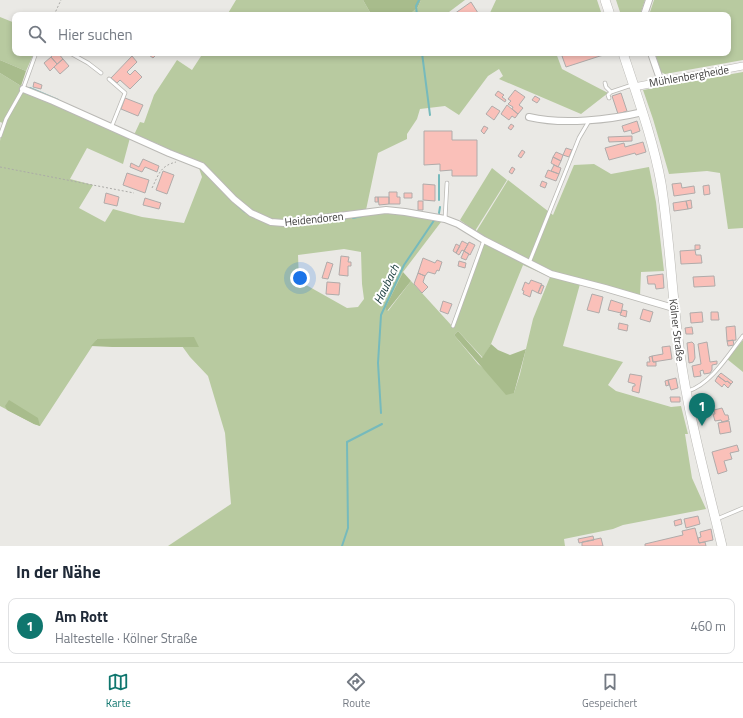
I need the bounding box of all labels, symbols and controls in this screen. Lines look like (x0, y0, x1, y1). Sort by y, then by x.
search box (12, 12, 731, 56)
icon: search (26, 23, 48, 45)
text: Hier suchen (58, 23, 133, 46)
street label: Mühlenbergheide (648, 61, 731, 91)
street label: Heidendoren (284, 208, 344, 230)
water label: Haubach (368, 260, 404, 307)
your location (290, 268, 310, 288)
street label: Kölner Straße (665, 298, 689, 363)
pin: 1 (689, 393, 715, 426)
text: In der Nähe (16, 559, 101, 585)
text: Am Rott (55, 605, 108, 628)
text: 1 (26, 616, 34, 636)
text: 460 m (690, 616, 726, 636)
text: Haltestelle · Kölner Straße (55, 628, 197, 648)
tab: Karte (106, 671, 131, 711)
tab: Route (343, 671, 370, 711)
tab: Gespeichert (582, 671, 637, 711)

